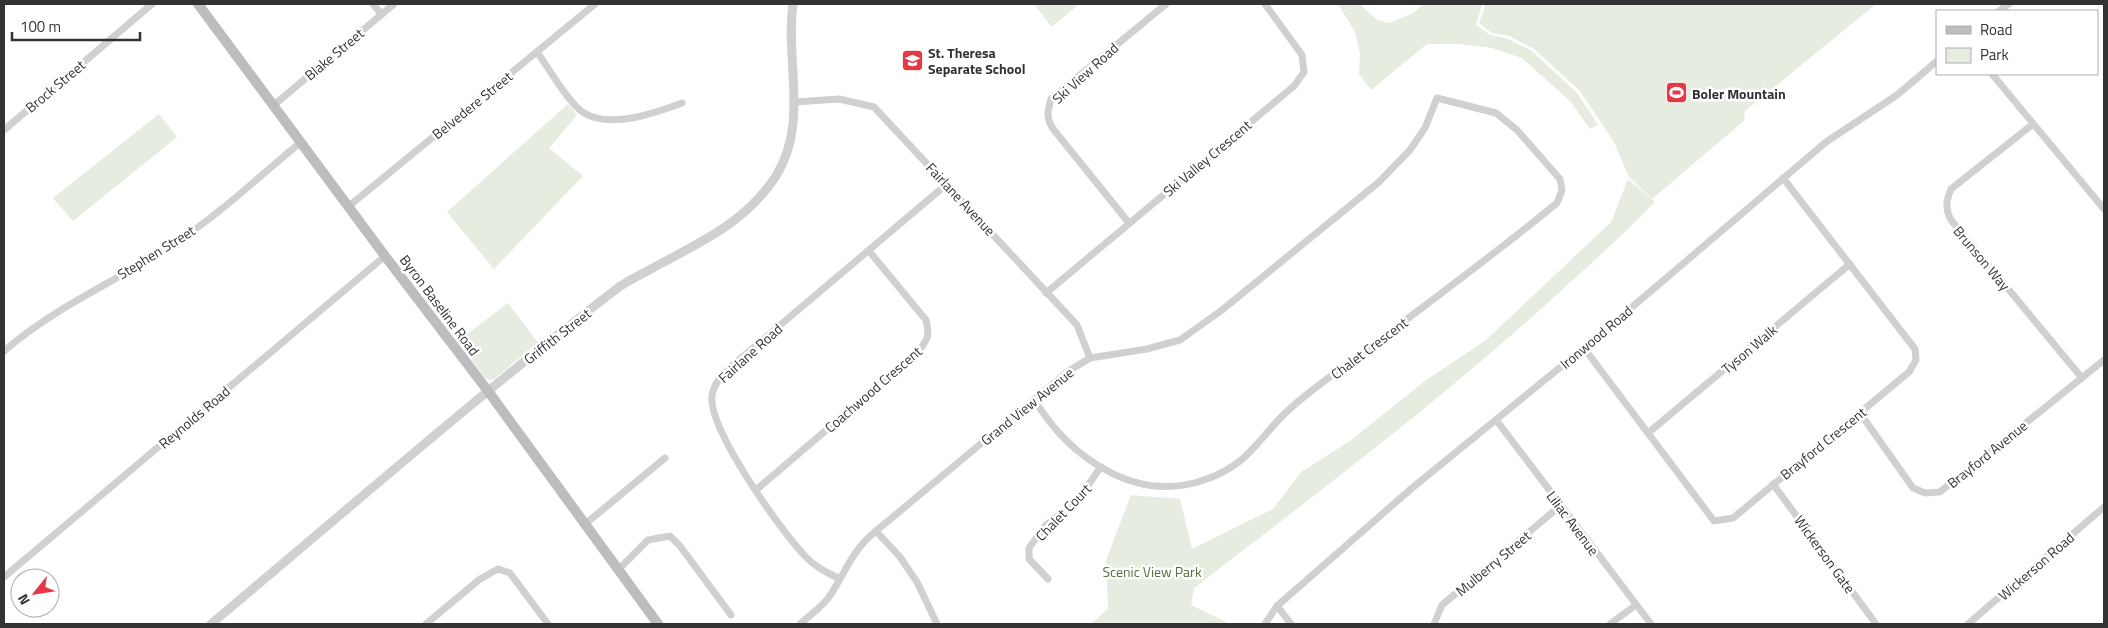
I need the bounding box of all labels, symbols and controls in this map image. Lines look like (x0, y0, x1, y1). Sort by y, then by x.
scale bar (12, 10, 140, 42)
legend (1936, 10, 2098, 75)
text: 100 m (20, 15, 61, 38)
text: Road (1980, 18, 2012, 41)
street label: Blake Street (300, 23, 368, 85)
street label: Ski View Road (1047, 38, 1123, 108)
place label: St. Theresa Separate School (928, 42, 1025, 79)
text: Park (1980, 43, 2009, 66)
school or university icon: St. Theresa Separate School (900, 48, 924, 72)
street label: Brock Street (20, 55, 90, 117)
street label: Belvedere Street (427, 66, 517, 144)
sports icon: Boler Mountain (1664, 81, 1688, 105)
place label: Boler Mountain (1692, 83, 1786, 104)
street label: Ski Valley Crescent (1158, 115, 1256, 201)
street label: Fairlane Avenue (921, 158, 1001, 240)
street label: Stephen Street (113, 220, 199, 284)
street label: Brunson Way (1949, 221, 2016, 295)
street label: Byron Baseline Road (395, 250, 485, 360)
street label: Ironwood Road (1555, 300, 1637, 374)
street label: Griffith Street (519, 303, 595, 369)
street label: Chalet Crescent (1326, 312, 1412, 384)
street label: Fairlane Road (713, 318, 787, 388)
street label: Tyson Walk (1717, 319, 1782, 378)
street label: Coachwood Crescent (820, 341, 926, 437)
street label: Grand View Avenue (976, 362, 1078, 450)
street label: Reynolds Road (154, 381, 234, 453)
street label: Brayford Crescent (1775, 402, 1871, 484)
street label: Brayford Avenue (1942, 415, 2032, 493)
street label: Chalet Court (1030, 479, 1096, 545)
street label: Liliac Avenue (1542, 486, 1604, 560)
street label: Wickerson Gate (1789, 511, 1861, 597)
street label: Mulberry Street (1451, 525, 1535, 601)
street label: Wickerson Road (1993, 527, 2079, 605)
park label: Scenic View Park (1102, 561, 1202, 582)
north arrow (10, 568, 60, 618)
text: N (12, 590, 35, 609)

